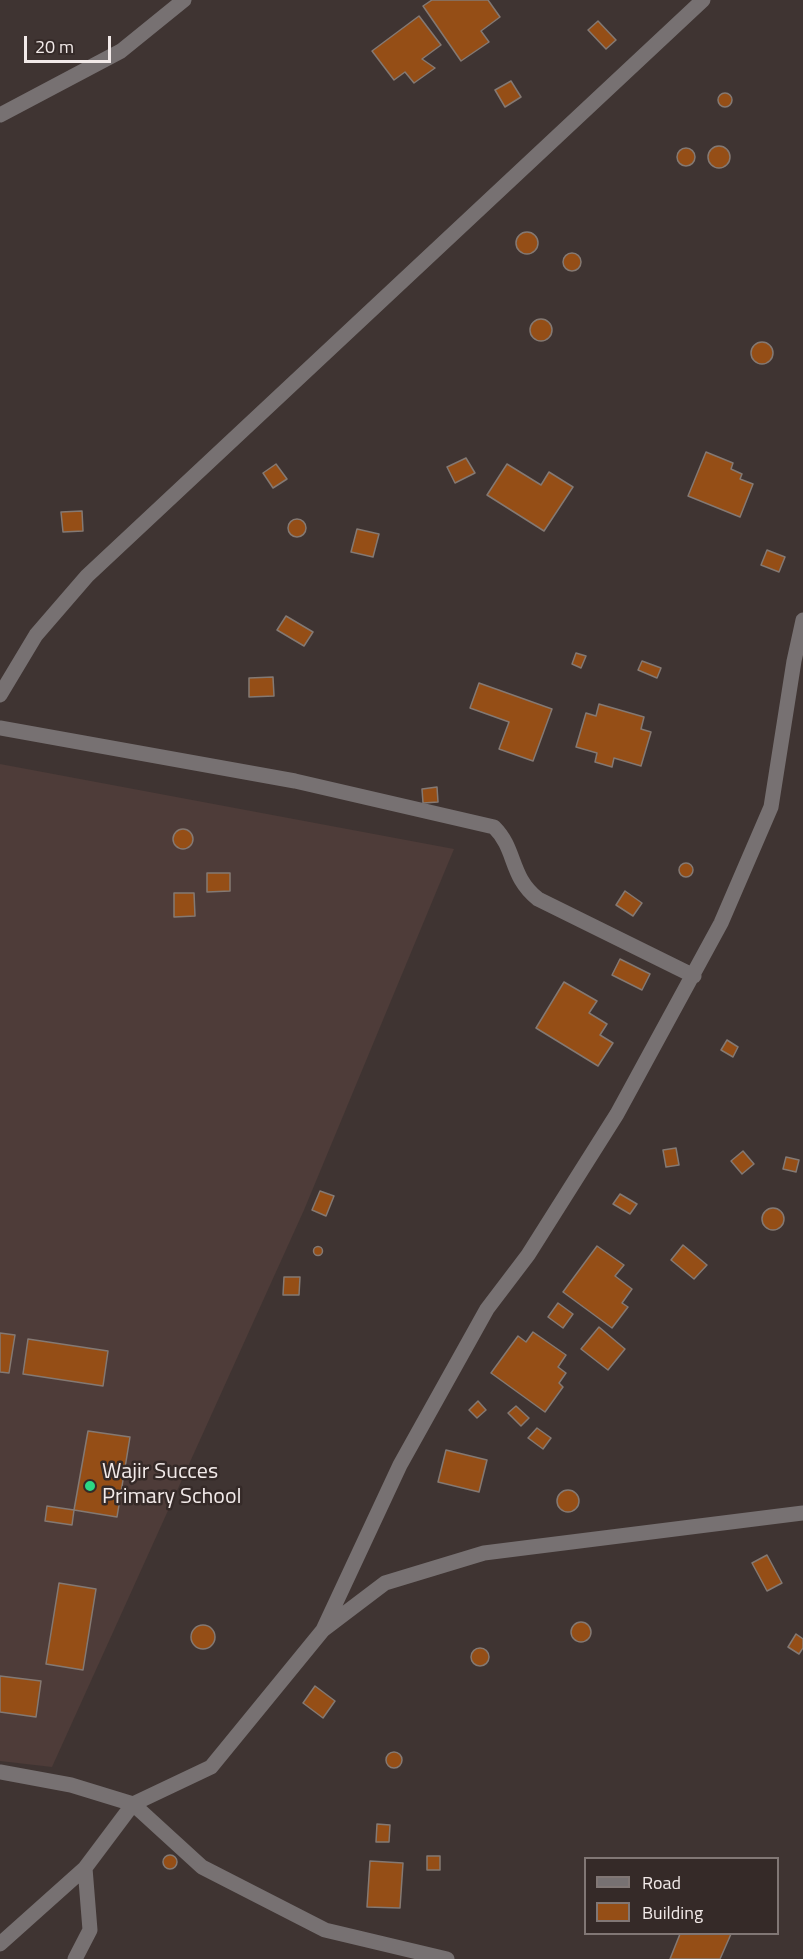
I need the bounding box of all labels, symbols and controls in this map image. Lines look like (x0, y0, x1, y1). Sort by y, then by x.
scale bar (27, 24, 114, 62)
text: 20 m (35, 33, 74, 60)
place label: Wajir Succes Primary School (102, 1460, 242, 1512)
marker: Wajir Succes Primary School (83, 1479, 97, 1493)
legend (584, 1857, 779, 1935)
text: Road (642, 1869, 681, 1896)
text: Building (642, 1899, 703, 1926)

